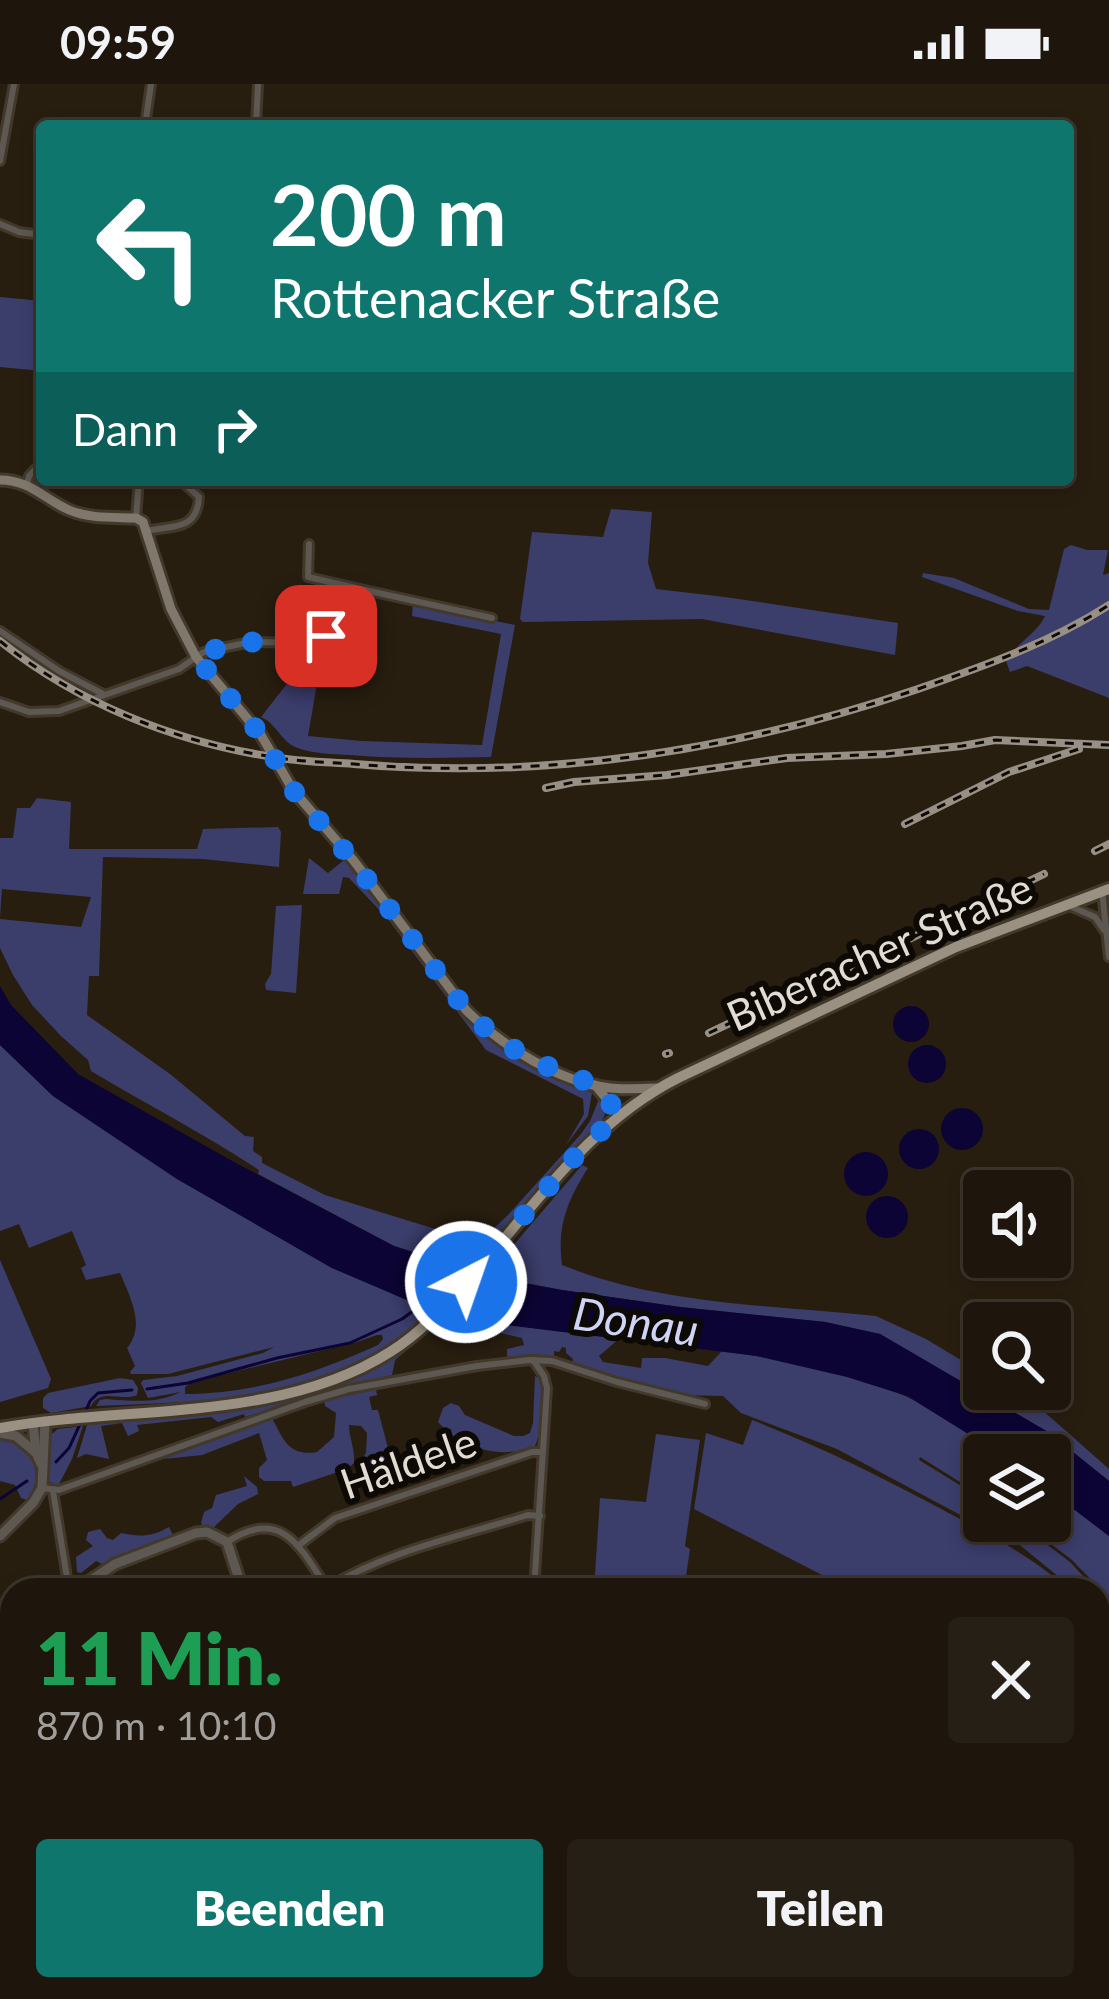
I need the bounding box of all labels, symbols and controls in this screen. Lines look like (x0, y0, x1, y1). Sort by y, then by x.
text: 09:59 (60, 15, 176, 69)
text: 200 m (270, 163, 507, 264)
icon: left (72, 168, 228, 324)
text: Rottenacker Straße (270, 265, 720, 330)
icon: right (202, 396, 268, 462)
text: Dann (72, 402, 178, 456)
pin (275, 585, 377, 687)
icon: arrive (293, 603, 359, 669)
street label: Biberacher Straße (719, 861, 1039, 1041)
map controls (963, 1170, 1071, 1542)
button: sound (963, 1170, 1071, 1278)
position arrow (403, 1219, 529, 1345)
water label: Donau (570, 1286, 702, 1356)
button: search (963, 1302, 1071, 1410)
street label: Häldele (334, 1416, 482, 1508)
button: layers (963, 1434, 1071, 1542)
text: 11 Min. (36, 1614, 282, 1700)
button: close (948, 1617, 1074, 1743)
text: 870 m · 10:10 (36, 1702, 276, 1748)
button: Beenden (36, 1839, 543, 1977)
button: Teilen (567, 1839, 1074, 1977)

